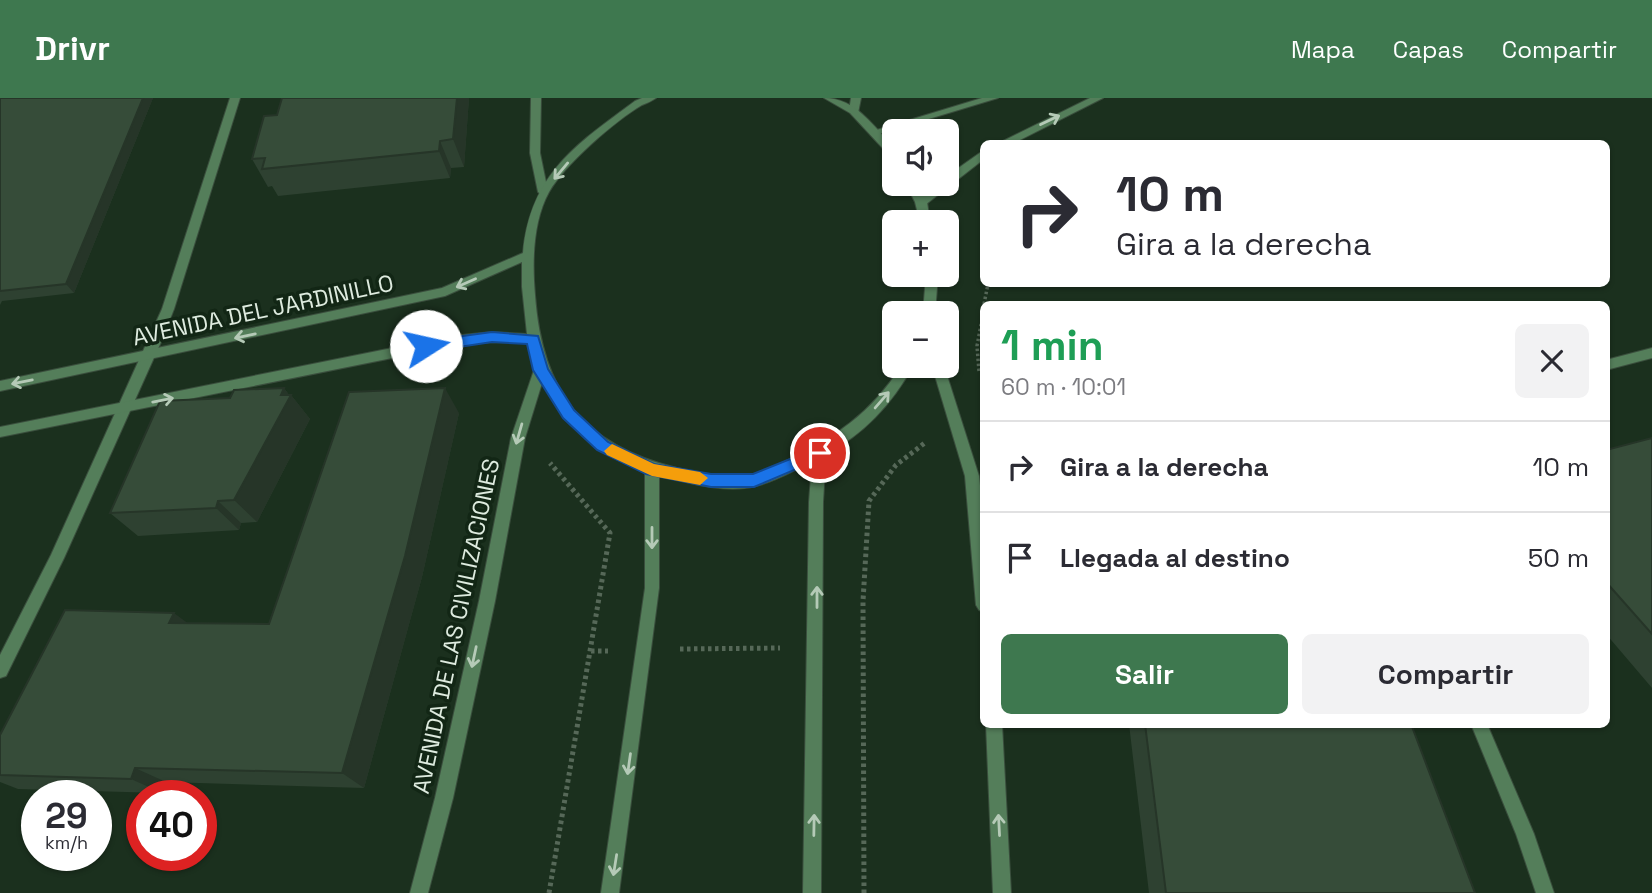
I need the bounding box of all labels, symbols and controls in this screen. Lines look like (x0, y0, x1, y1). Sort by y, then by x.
text: Drivr (35, 28, 110, 70)
text: Mapa (1291, 34, 1355, 65)
text: Capas (1393, 34, 1464, 65)
text: Compartir (1502, 34, 1617, 65)
one-way arrow (1039, 112, 1060, 126)
map controls (882, 119, 959, 378)
button: sound (882, 119, 959, 196)
one-way arrow (553, 162, 569, 180)
text: 10 m (1116, 163, 1224, 225)
icon: right (1001, 168, 1092, 259)
button: + (882, 210, 959, 287)
text: Gira a la derecha (1116, 224, 1371, 264)
street label: AVENIDA DEL JARDINILLO (130, 268, 396, 352)
one-way arrow (456, 277, 477, 290)
button: − (882, 301, 959, 378)
position arrow (389, 309, 463, 383)
text: 1 min (1001, 319, 1104, 372)
button: close (1515, 324, 1589, 398)
one-way arrow (234, 329, 257, 343)
text: 60 m · 10:01 (1001, 372, 1126, 402)
one-way arrow (11, 375, 34, 389)
one-way arrow (874, 391, 890, 409)
one-way arrow (151, 392, 174, 406)
one-way arrow (512, 423, 525, 445)
pin (790, 423, 850, 483)
icon: arrive (801, 434, 839, 472)
icon: right (1001, 448, 1039, 486)
text: Gira a la derecha (1060, 450, 1269, 484)
text: 10 m (1532, 450, 1589, 484)
street label: AVENIDA DE LAS CIVILIZACIONES (406, 456, 506, 796)
one-way arrow (645, 526, 659, 549)
icon: arrive (1001, 539, 1039, 577)
text: Llegada al destino (1060, 541, 1290, 575)
text: 50 m (1528, 541, 1589, 575)
one-way arrow (810, 586, 824, 609)
button: Salir (1001, 634, 1288, 714)
button: Compartir (1302, 634, 1589, 714)
one-way arrow (467, 645, 481, 668)
one-way arrow (622, 752, 635, 775)
speed limit sign: 40 (126, 780, 217, 871)
text: 29 (45, 794, 88, 838)
one-way arrow (807, 814, 820, 837)
one-way arrow (992, 814, 1005, 837)
text: km/h (45, 831, 88, 854)
one-way arrow (608, 853, 621, 876)

